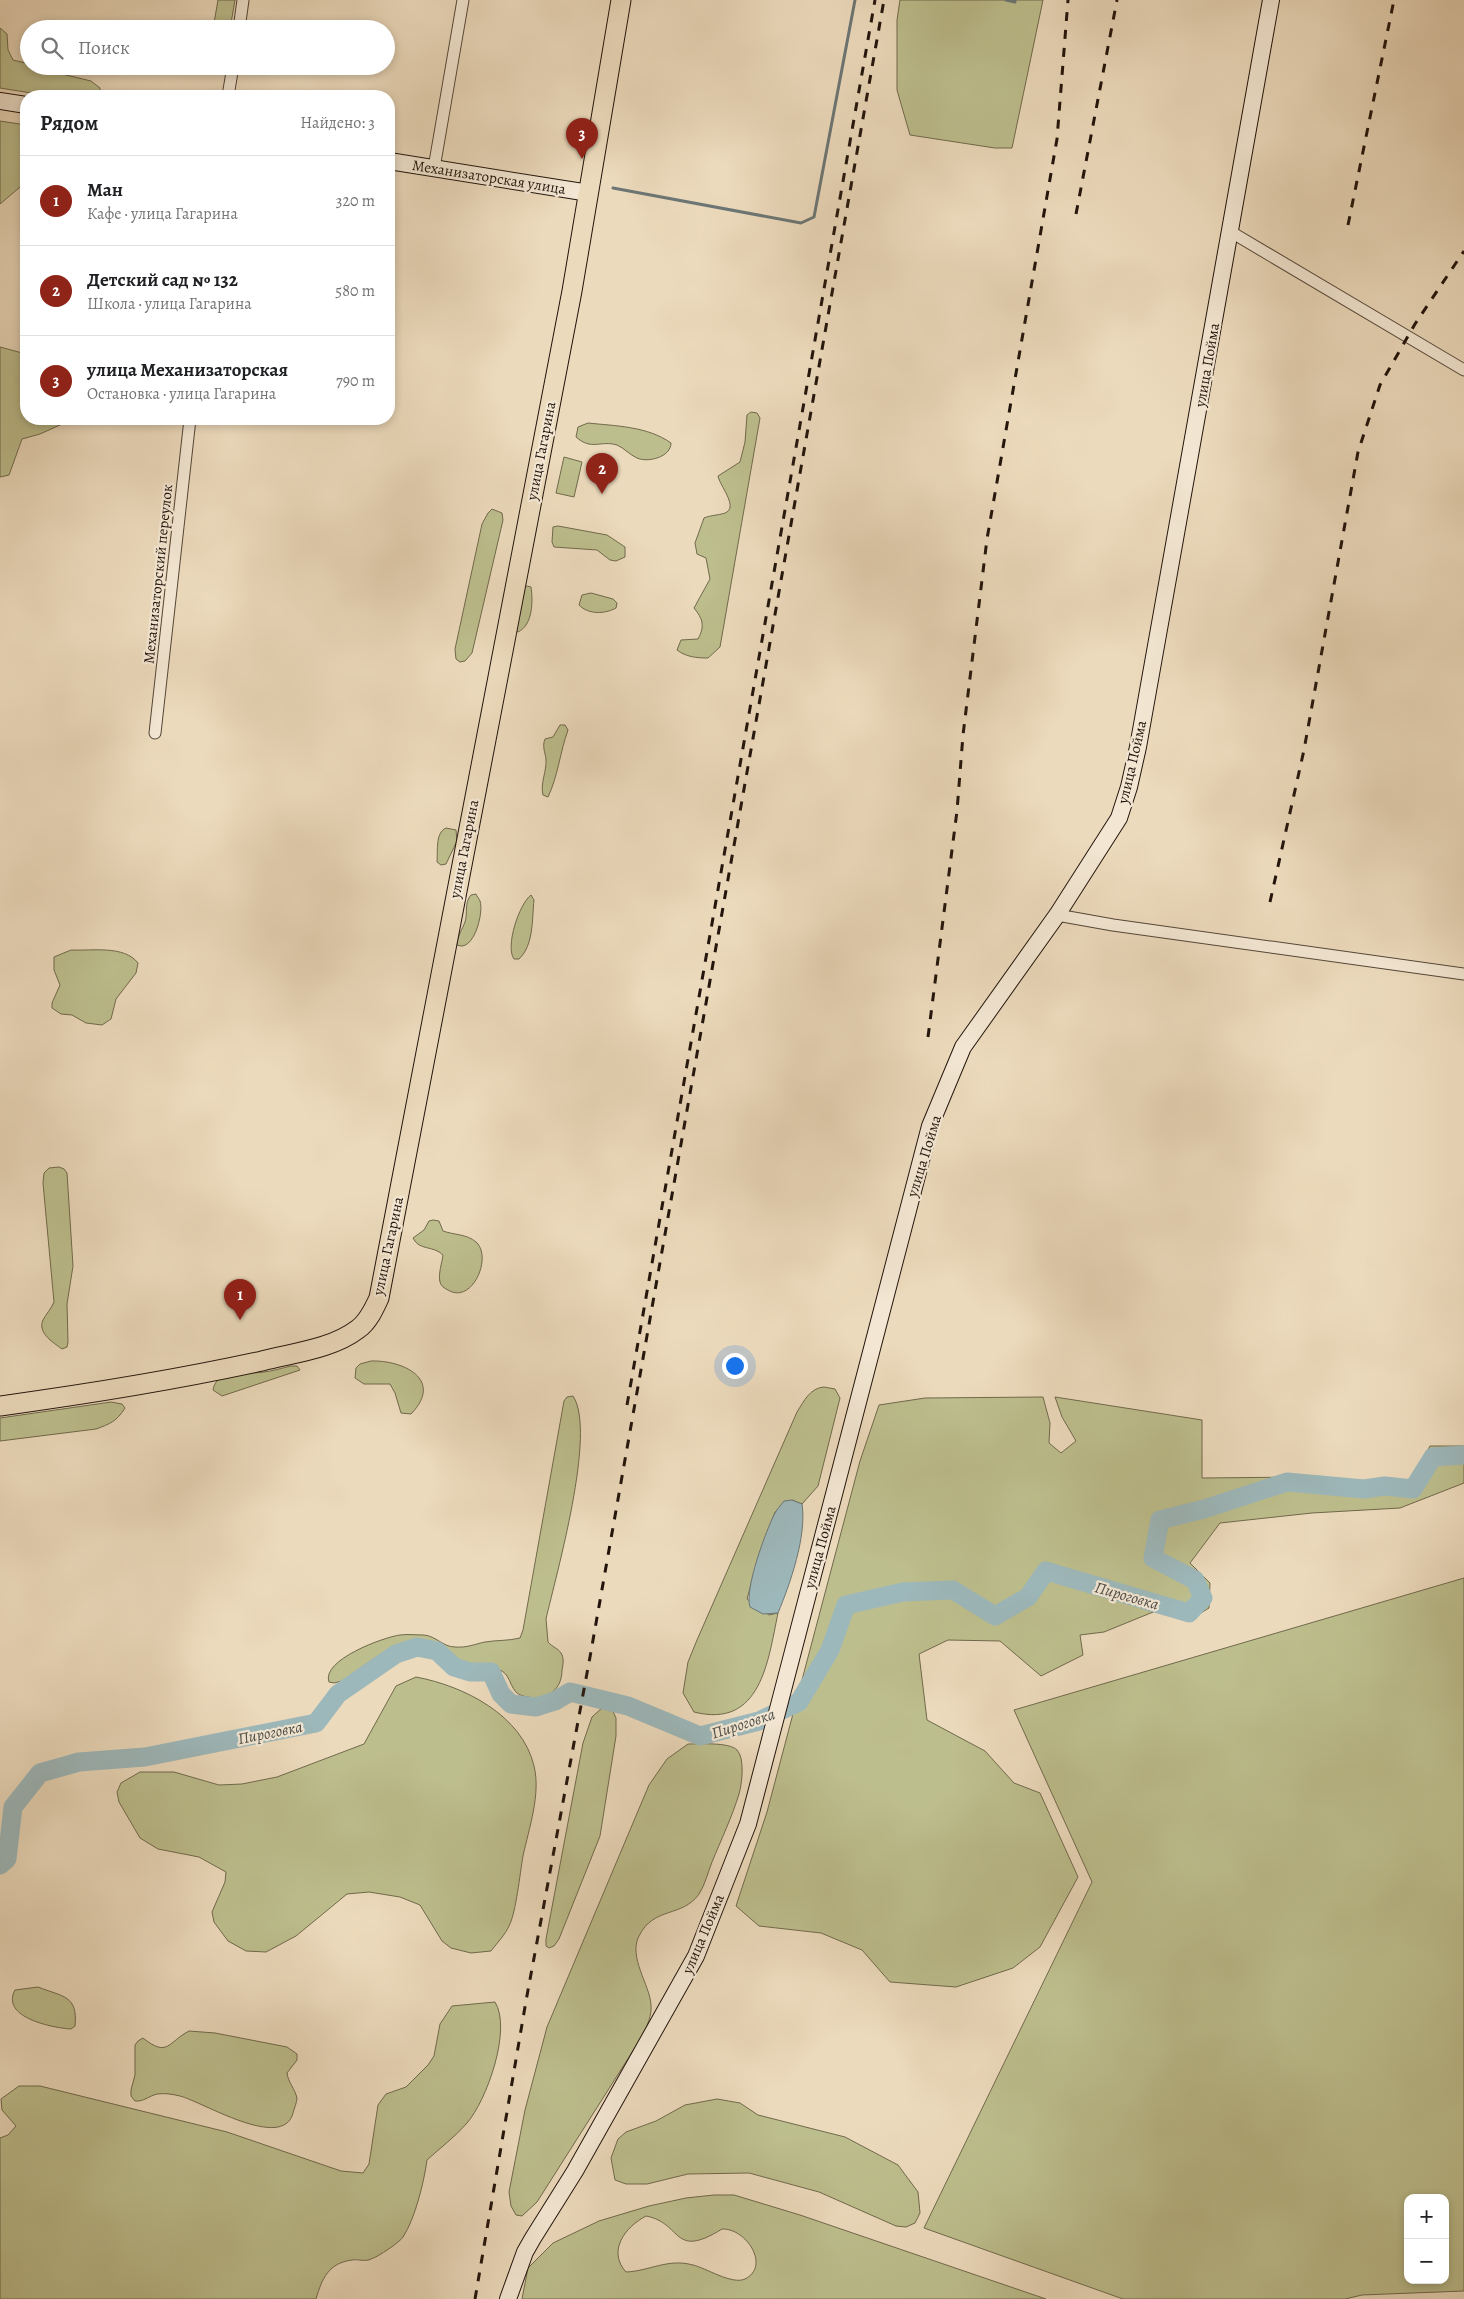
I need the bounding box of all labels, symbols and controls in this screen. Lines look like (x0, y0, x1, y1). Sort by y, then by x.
search box (20, 20, 395, 75)
icon: search (38, 34, 66, 62)
text: Поиск (78, 35, 130, 61)
text: Рядом (40, 109, 98, 137)
text: Найдено: 3 (300, 112, 375, 134)
pin: 3 (566, 118, 598, 159)
street label: Механизаторская улица (411, 155, 567, 199)
text: Ман (87, 177, 123, 203)
text: 1 (53, 190, 59, 212)
text: 320 m (336, 190, 375, 212)
text: Кафе · улица Гагарина (87, 203, 238, 225)
text: Детский сад № 132 (87, 267, 238, 293)
text: 2 (52, 280, 60, 302)
text: 580 m (335, 280, 375, 302)
text: Школа · улица Гагарина (87, 293, 252, 315)
street label: улица Пойма (1190, 321, 1224, 410)
text: улица Механизаторская (87, 357, 288, 383)
text: 3 (53, 370, 59, 392)
text: 790 m (336, 370, 375, 392)
text: Остановка · улица Гагарина (87, 383, 276, 405)
street label: улица Гагарина (521, 400, 560, 503)
pin: 2 (586, 453, 618, 494)
street label: Механизаторский переулок (139, 483, 177, 665)
street label: улица Пойма (1112, 718, 1151, 807)
street label: улица Гагарина (444, 798, 483, 901)
street label: улица Пойма (902, 1112, 946, 1201)
street label: улица Гагарина (368, 1195, 408, 1298)
pin: 1 (224, 1279, 256, 1320)
your location (722, 1353, 748, 1379)
street label: улица Пойма (799, 1503, 841, 1592)
water label: Пироговка (1092, 1576, 1161, 1616)
water label: Пироговка (709, 1703, 778, 1745)
water label: Пироговка (236, 1716, 305, 1750)
street label: улица Пойма (677, 1891, 729, 1978)
map controls (1404, 2194, 1449, 2284)
button: + (1404, 2194, 1449, 2239)
button: − (1404, 2239, 1449, 2284)

